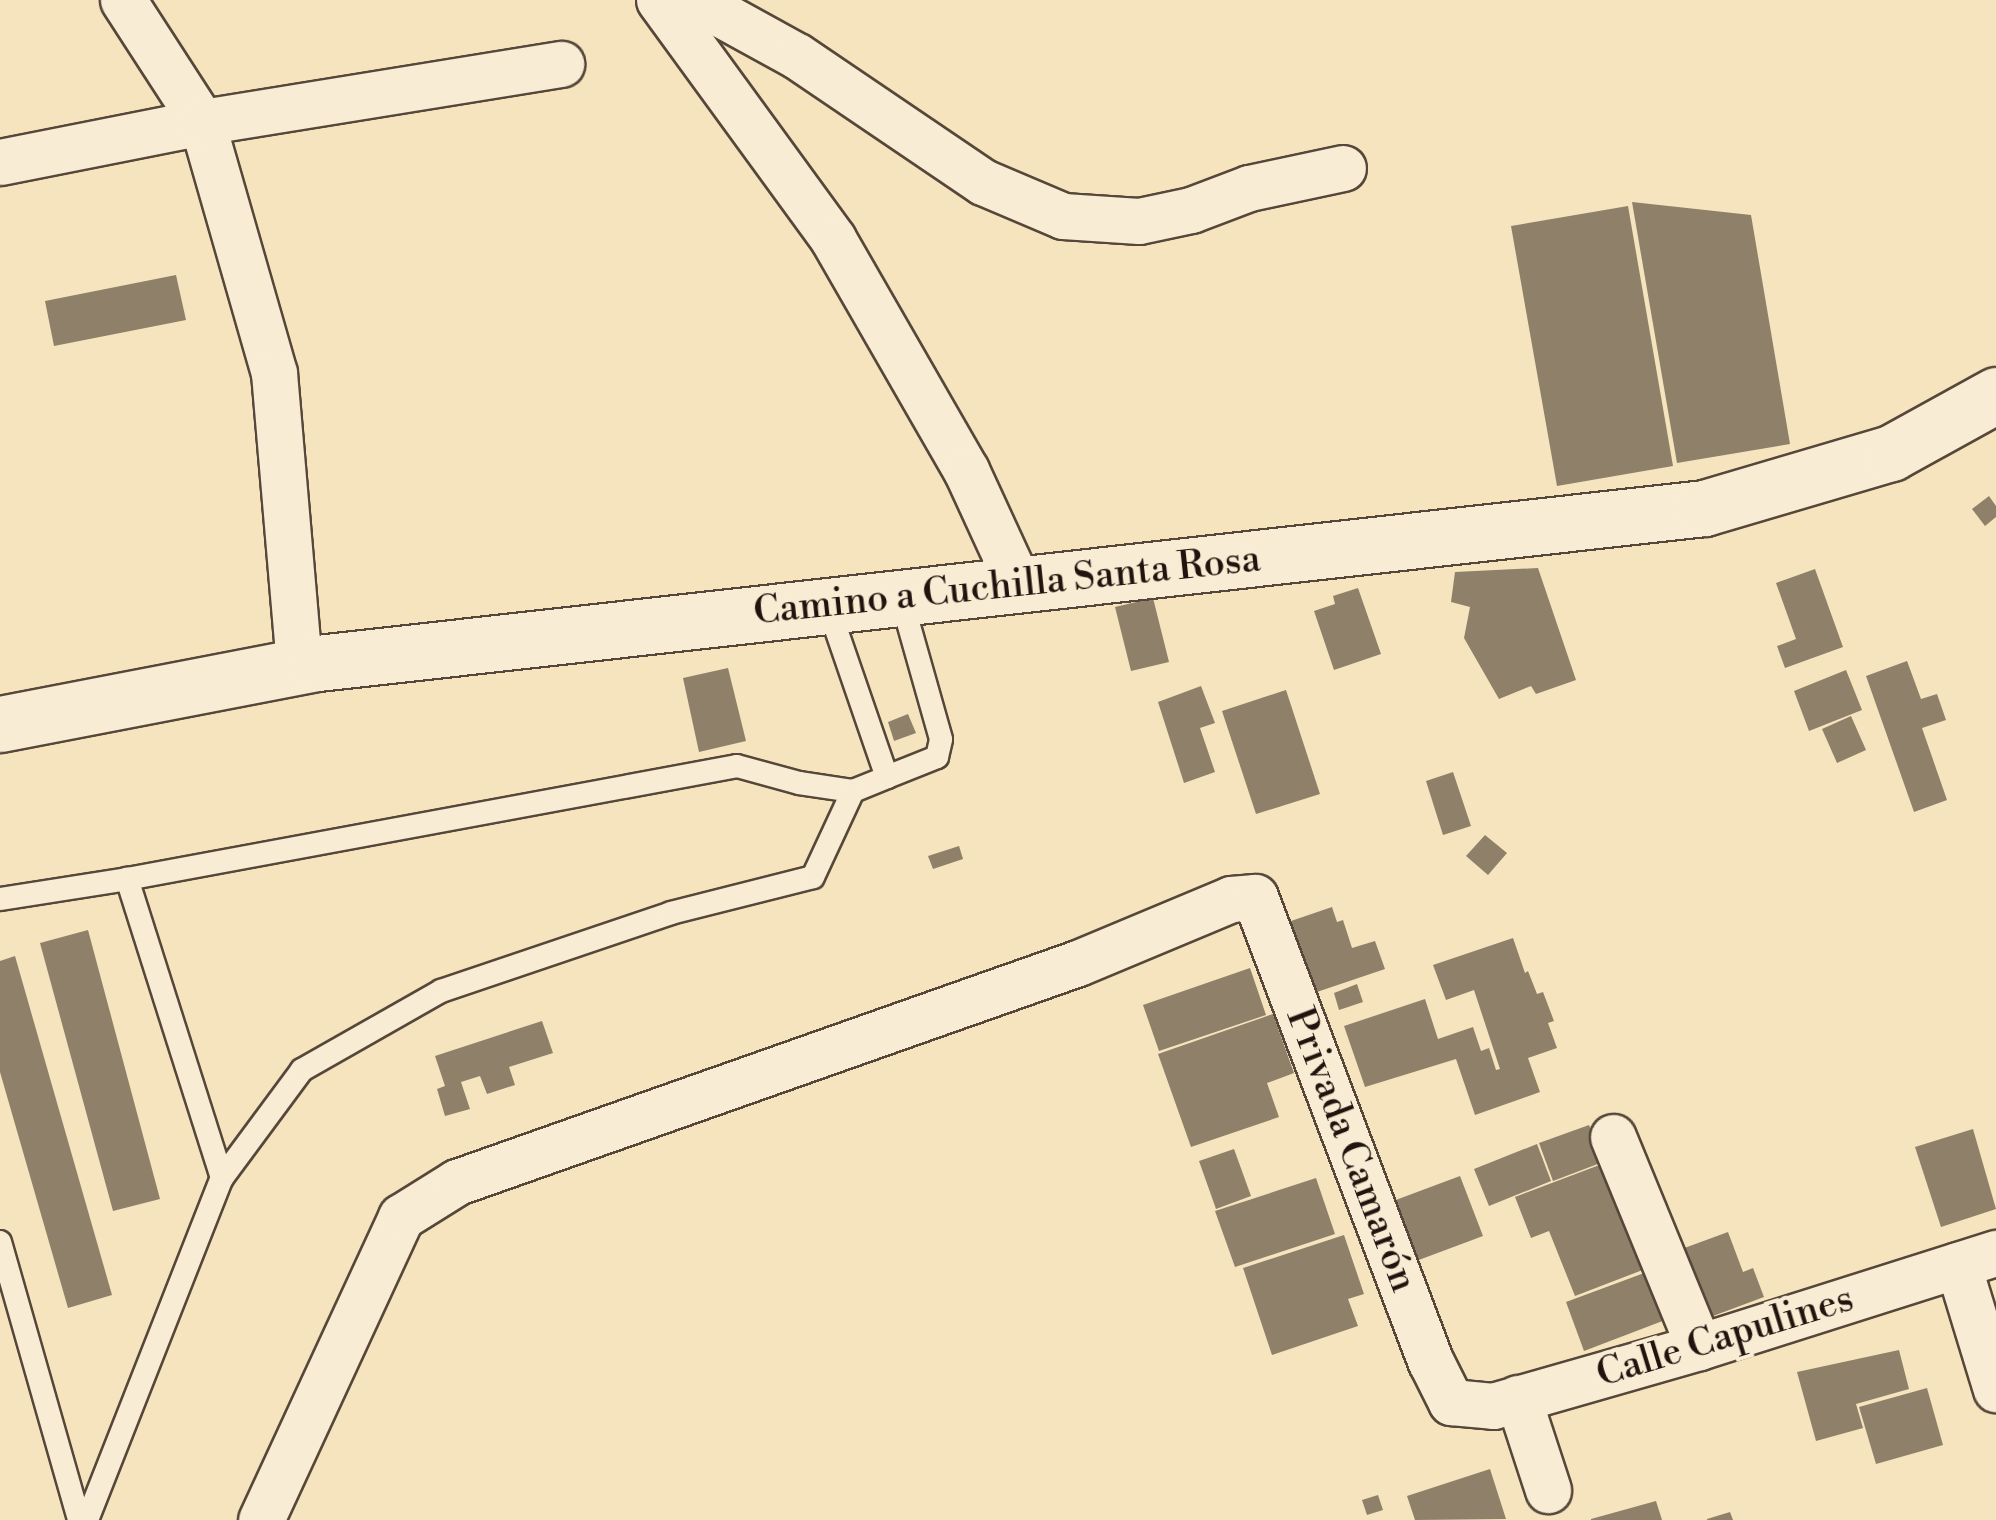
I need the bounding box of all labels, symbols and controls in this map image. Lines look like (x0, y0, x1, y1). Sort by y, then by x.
street label: Camino a Cuchilla Santa Rosa (751, 537, 1263, 635)
street label: Privada Camarón (1276, 1002, 1426, 1298)
street label: Calle Capulines (1591, 1276, 1859, 1398)

